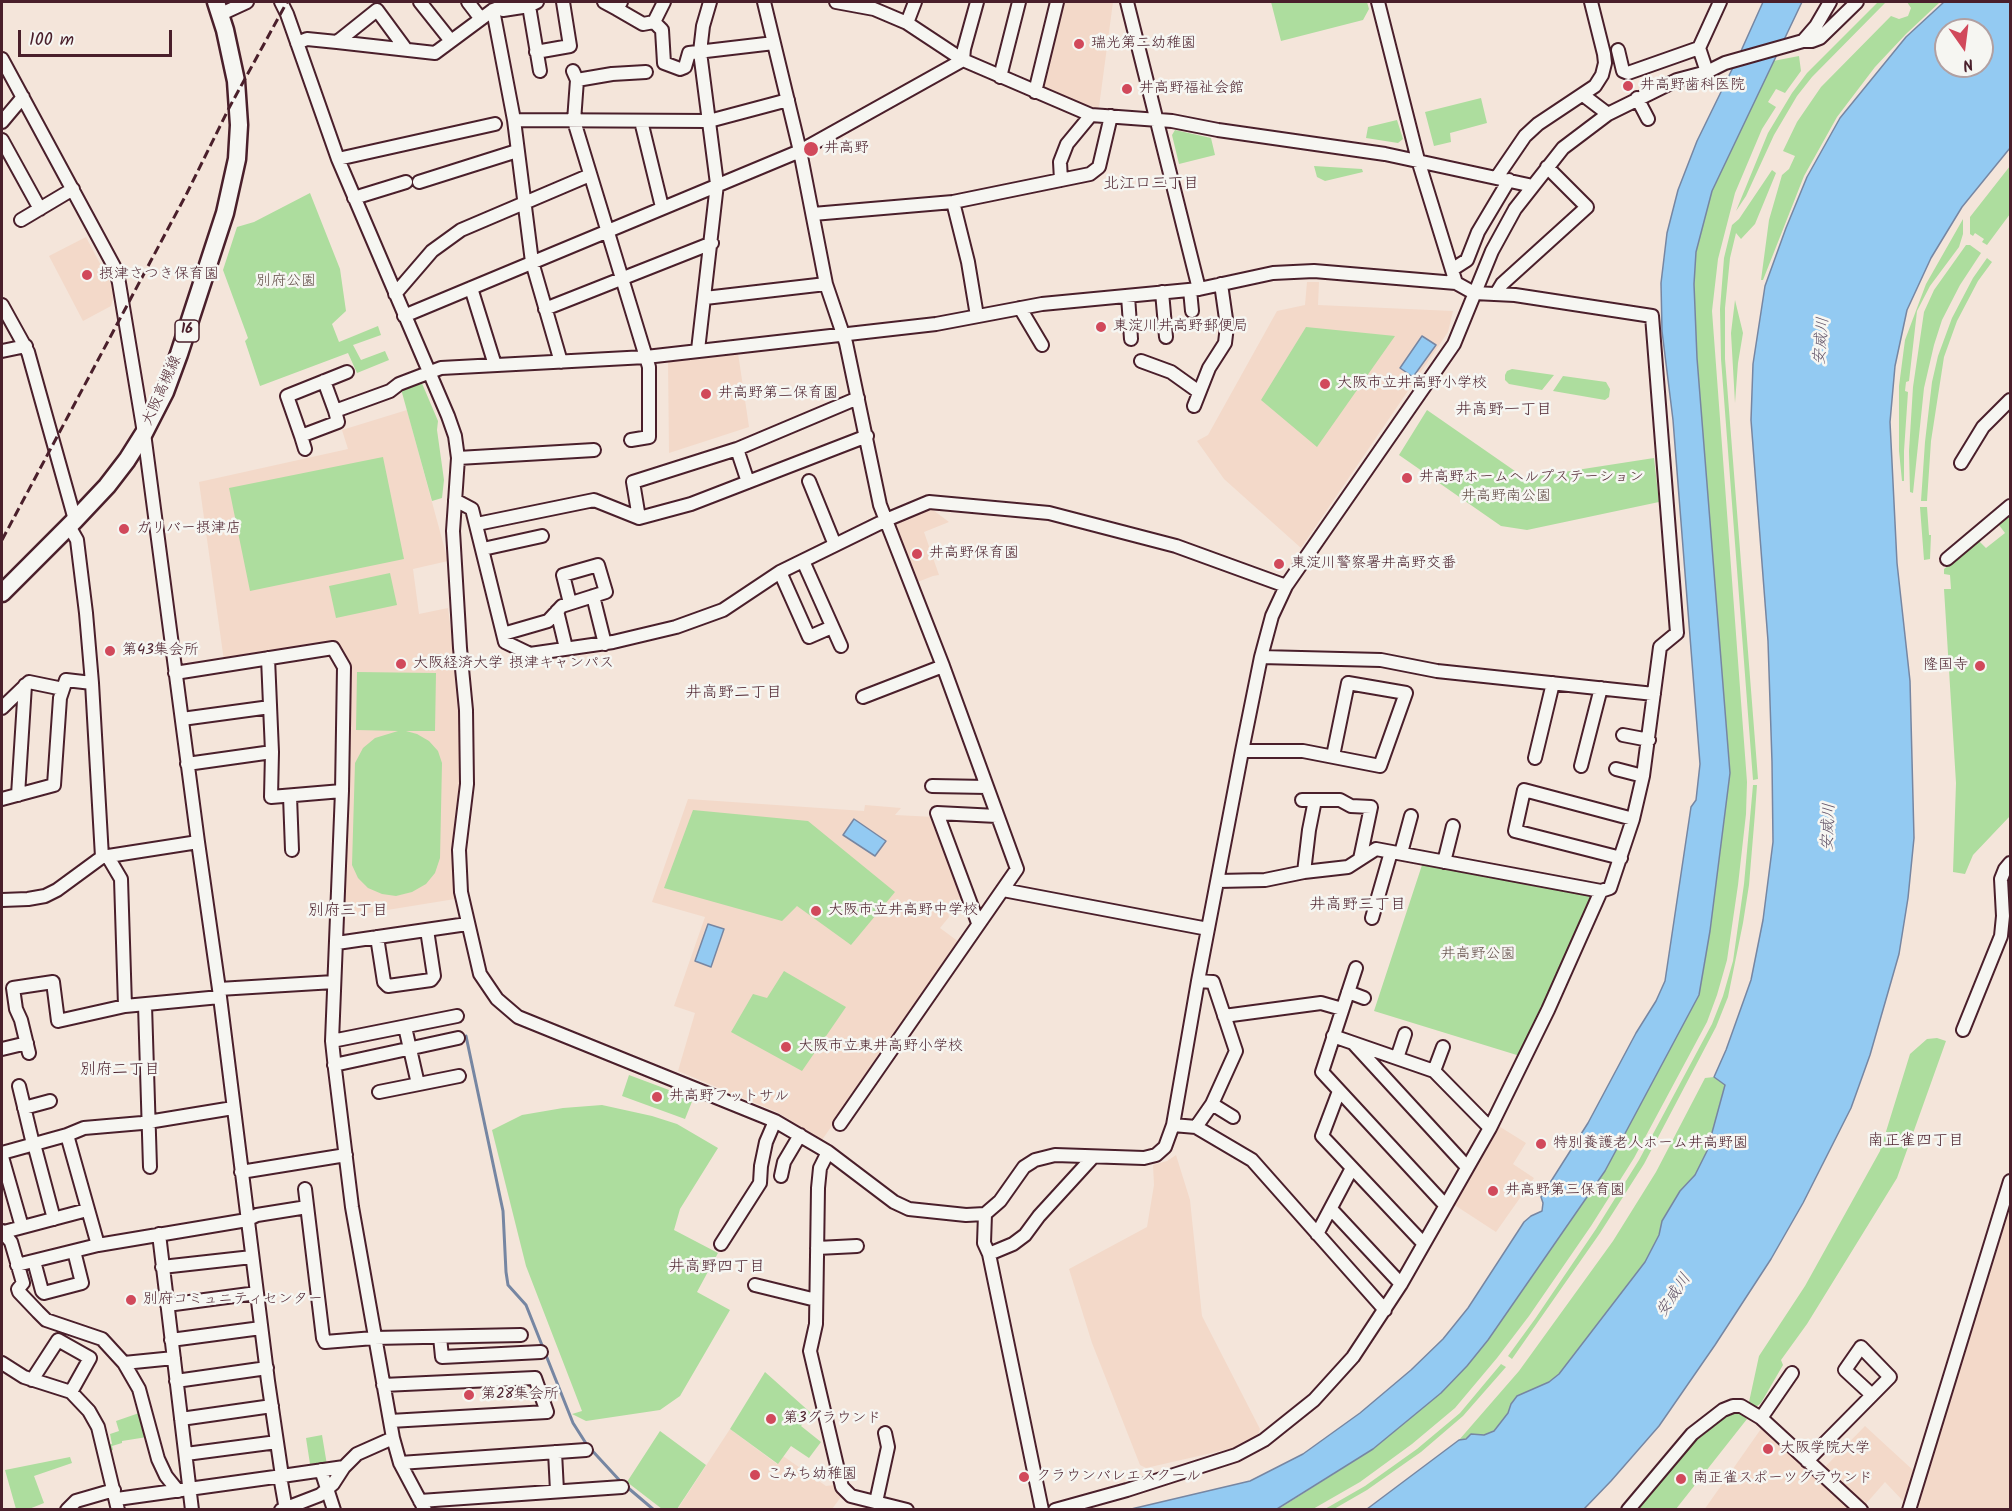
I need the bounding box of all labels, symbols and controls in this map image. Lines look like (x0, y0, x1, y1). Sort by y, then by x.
scale bar (21, 18, 176, 56)
north arrow (1934, 18, 1994, 78)
text: 100 m (29, 26, 74, 55)
place label: 瑞光第二幼稚園 (1091, 35, 1196, 53)
marker: 瑞光第二幼稚園 (1072, 37, 1086, 51)
text: N (1960, 51, 1976, 77)
place label: 井高野歯科医院 (1640, 77, 1745, 95)
marker: 井高野歯科医院 (1621, 79, 1635, 93)
place label: 井高野福祉会館 (1139, 80, 1244, 98)
marker: 井高野福祉会館 (1120, 82, 1134, 96)
marker: 井高野 (802, 140, 820, 158)
place label: 井高野 (824, 140, 869, 158)
district label: 北江口三丁目 (1103, 175, 1199, 195)
place label: 摂津さつき保育園 (99, 266, 219, 284)
marker: 摂津さつき保育園 (80, 268, 94, 282)
park label: 別府公園 (256, 273, 316, 291)
water label: 安威川 (1811, 316, 1835, 366)
place label: 東淀川井高野郵便局 (1113, 318, 1248, 336)
road number: 16 (175, 320, 199, 342)
marker: 東淀川井高野郵便局 (1094, 320, 1108, 334)
street label: 大阪高槻線 (140, 353, 186, 429)
place label: 大阪市立井高野小学校 (1337, 375, 1487, 393)
marker: 大阪市立井高野小学校 (1318, 377, 1332, 391)
place label: 井高野第二保育園 (718, 385, 838, 403)
marker: 井高野第二保育園 (699, 387, 713, 401)
district label: 井高野一丁目 (1456, 401, 1552, 421)
place label: 井高野ホームヘルプステーション (1419, 469, 1644, 487)
marker: 井高野ホームヘルプステーション (1400, 471, 1414, 485)
park label: 井高野南公園 (1461, 488, 1551, 506)
place label: ガリバー摂津店 (136, 520, 241, 538)
marker: ガリバー摂津店 (117, 522, 131, 536)
place label: 井高野保育園 (929, 545, 1019, 563)
marker: 井高野保育園 (910, 547, 924, 561)
place label: 東淀川警察署井高野交番 (1291, 555, 1456, 573)
marker: 東淀川警察署井高野交番 (1272, 557, 1286, 571)
place label: 第43集会所 (122, 642, 199, 660)
marker: 第43集会所 (103, 644, 117, 658)
place label: 大阪経済大学 摂津キャンパス (413, 655, 614, 673)
marker: 大阪経済大学 摂津キャンパス (394, 657, 408, 671)
place label: 隆国寺 (1923, 657, 1968, 675)
marker: 隆国寺 (1973, 659, 1987, 673)
district label: 井高野二丁目 (686, 684, 782, 704)
water label: 安威川 (1819, 803, 1841, 851)
district label: 井高野三丁目 (1310, 896, 1406, 916)
district label: 別府三丁目 (308, 902, 388, 922)
place label: 大阪市立井高野中学校 (828, 902, 978, 920)
marker: 大阪市立井高野中学校 (809, 904, 823, 918)
park label: 井高野公園 (1441, 946, 1515, 964)
place label: 大阪市立東井高野小学校 (798, 1038, 963, 1056)
marker: 大阪市立東井高野小学校 (779, 1040, 793, 1054)
district label: 別府二丁目 (80, 1061, 160, 1081)
place label: 井高野フットサル (669, 1088, 789, 1106)
marker: 井高野フットサル (650, 1090, 664, 1104)
district label: 南正雀四丁目 (1868, 1132, 1964, 1152)
place label: 特別養護老人ホーム井高野園 (1553, 1135, 1748, 1153)
marker: 特別養護老人ホーム井高野園 (1534, 1137, 1548, 1151)
place label: 井高野第三保育園 (1505, 1182, 1625, 1200)
marker: 井高野第三保育園 (1486, 1184, 1500, 1198)
district label: 井高野四丁目 (669, 1258, 765, 1278)
water label: 安威川 (1654, 1271, 1696, 1321)
place label: 別府コミュニティセンター (143, 1291, 323, 1309)
marker: 別府コミュニティセンター (124, 1293, 138, 1307)
place label: 第28集会所 (481, 1386, 559, 1404)
marker: 第28集会所 (462, 1388, 476, 1402)
place label: 第3グラウンド (783, 1410, 882, 1428)
marker: 第3グラウンド (764, 1412, 778, 1426)
place label: 大阪学院大学 (1780, 1440, 1870, 1458)
marker: 大阪学院大学 (1761, 1442, 1775, 1456)
place label: こみち幼稚園 (767, 1466, 857, 1484)
marker: こみち幼稚園 (748, 1468, 762, 1482)
place label: クラウンバレエスクール (1036, 1468, 1201, 1486)
marker: クラウンバレエスクール (1017, 1470, 1031, 1484)
place label: 南正雀スポーツグラウンド (1693, 1470, 1873, 1488)
marker: 南正雀スポーツグラウンド (1674, 1472, 1688, 1486)

